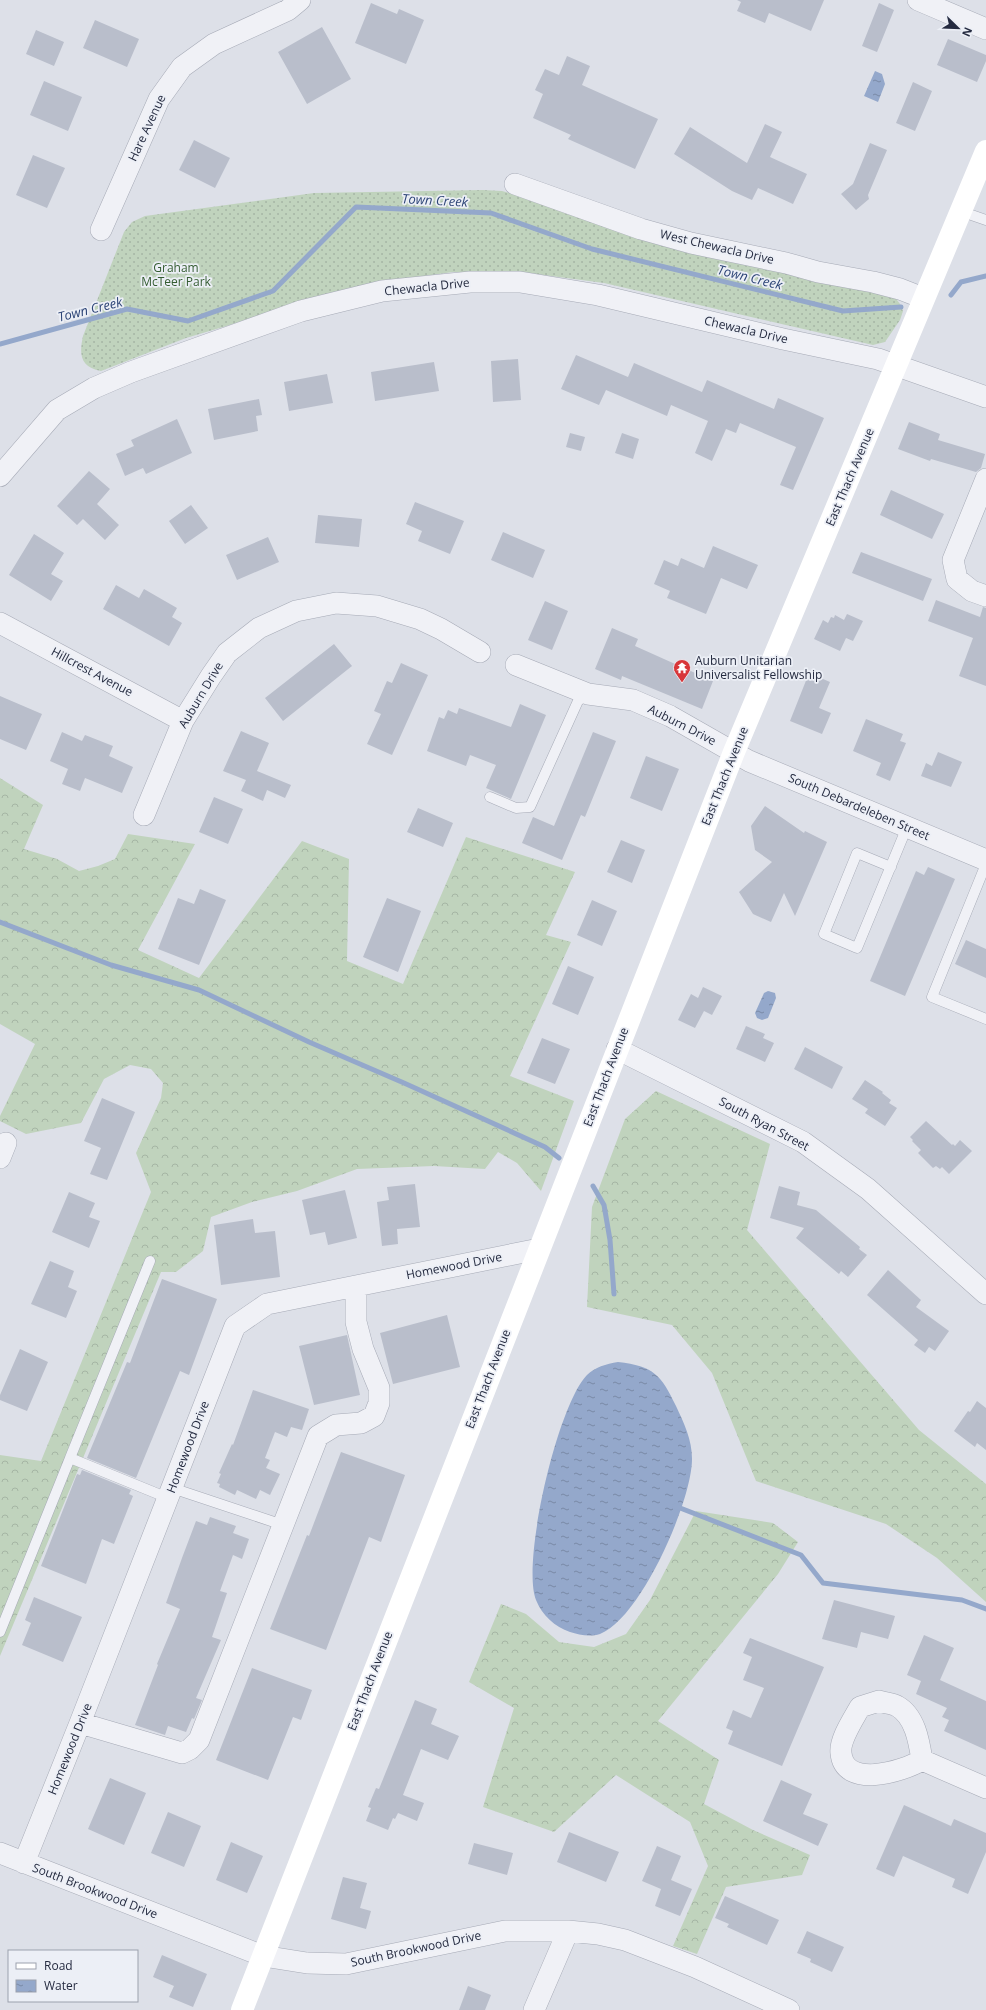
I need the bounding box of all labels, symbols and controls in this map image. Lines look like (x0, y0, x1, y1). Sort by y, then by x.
north arrow (938, 8, 978, 48)
text: N (959, 25, 976, 39)
street label: Hare Avenue (124, 91, 170, 164)
water label: Town Creek (402, 189, 469, 211)
street label: West Chewacla Drive (658, 225, 776, 268)
park label: Graham McTeer Park (141, 259, 212, 290)
water label: Town Creek (716, 260, 785, 294)
street label: Chewacla Drive (384, 274, 471, 299)
water label: Town Creek (56, 292, 125, 326)
street label: Chewacla Drive (703, 312, 790, 347)
street label: East Thach Avenue (821, 425, 878, 528)
street label: Hillcrest Avenue (48, 643, 136, 700)
place label: Auburn Unitarian Universalist Fellowship (695, 652, 822, 683)
street label: Auburn Drive (174, 658, 227, 731)
temple icon: Auburn Unitarian Universalist Fellowship (672, 658, 692, 683)
street label: Auburn Drive (645, 700, 719, 749)
street label: East Thach Avenue (697, 724, 752, 828)
street label: South Debardeleben Street (786, 769, 933, 844)
street label: East Thach Avenue (579, 1024, 632, 1129)
street label: South Ryan Street (716, 1093, 812, 1155)
street label: Homewood Drive (404, 1248, 504, 1283)
street label: East Thach Avenue (461, 1326, 514, 1431)
street label: Homewood Drive (162, 1398, 213, 1495)
street label: East Thach Avenue (343, 1628, 396, 1733)
street label: Homewood Drive (43, 1700, 96, 1797)
street label: South Brookwood Drive (30, 1859, 160, 1922)
street label: South Brookwood Drive (349, 1926, 483, 1971)
legend (8, 1950, 138, 2002)
text: Road (44, 1957, 73, 1974)
text: Water (44, 1977, 78, 1994)

